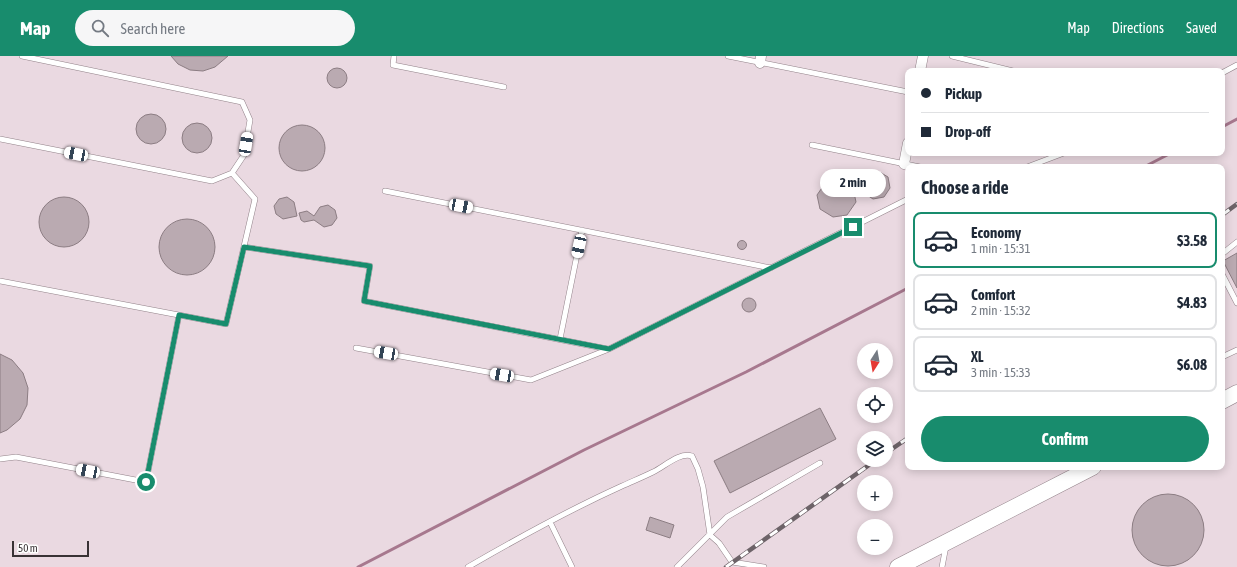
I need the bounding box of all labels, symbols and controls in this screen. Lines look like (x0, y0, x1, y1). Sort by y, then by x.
search box (75, 10, 355, 46)
text: Map (20, 17, 51, 39)
icon: search (89, 17, 111, 39)
text: Search here (121, 20, 185, 37)
text: Map (1067, 20, 1090, 36)
text: Directions (1112, 20, 1164, 36)
text: Saved (1186, 20, 1217, 36)
text: Pickup (945, 85, 982, 102)
text: Drop-off (945, 123, 991, 140)
car (238, 131, 254, 157)
car (63, 146, 89, 162)
callout: 2 min (820, 169, 886, 197)
text: 2 min (840, 175, 866, 190)
text: Choose a ride (921, 177, 1009, 198)
car (448, 198, 474, 214)
route end (844, 218, 862, 236)
icon: car (923, 222, 959, 258)
text: Economy (971, 224, 1021, 241)
text: $3.58 (1177, 232, 1207, 249)
car (571, 233, 587, 259)
text: 1 min · 15:31 (971, 241, 1031, 256)
icon: car (923, 284, 959, 320)
text: Comfort (971, 286, 1015, 303)
text: $4.83 (1177, 294, 1207, 311)
text: 2 min · 15:32 (971, 303, 1031, 318)
north arrow (857, 343, 893, 379)
map controls (857, 343, 893, 555)
car (373, 345, 399, 361)
icon: car (923, 346, 959, 382)
text: XL (971, 348, 984, 365)
text: $6.08 (1177, 356, 1207, 373)
text: 3 min · 15:33 (971, 365, 1031, 380)
car (489, 367, 515, 383)
button: locate (857, 387, 893, 423)
button: Confirm (921, 416, 1209, 462)
button: layers (857, 431, 893, 467)
car (75, 463, 101, 479)
route start (137, 473, 155, 491)
button: + (857, 475, 893, 511)
button: − (857, 519, 893, 555)
scale bar (12, 539, 89, 558)
text: 50 m (18, 542, 38, 554)

